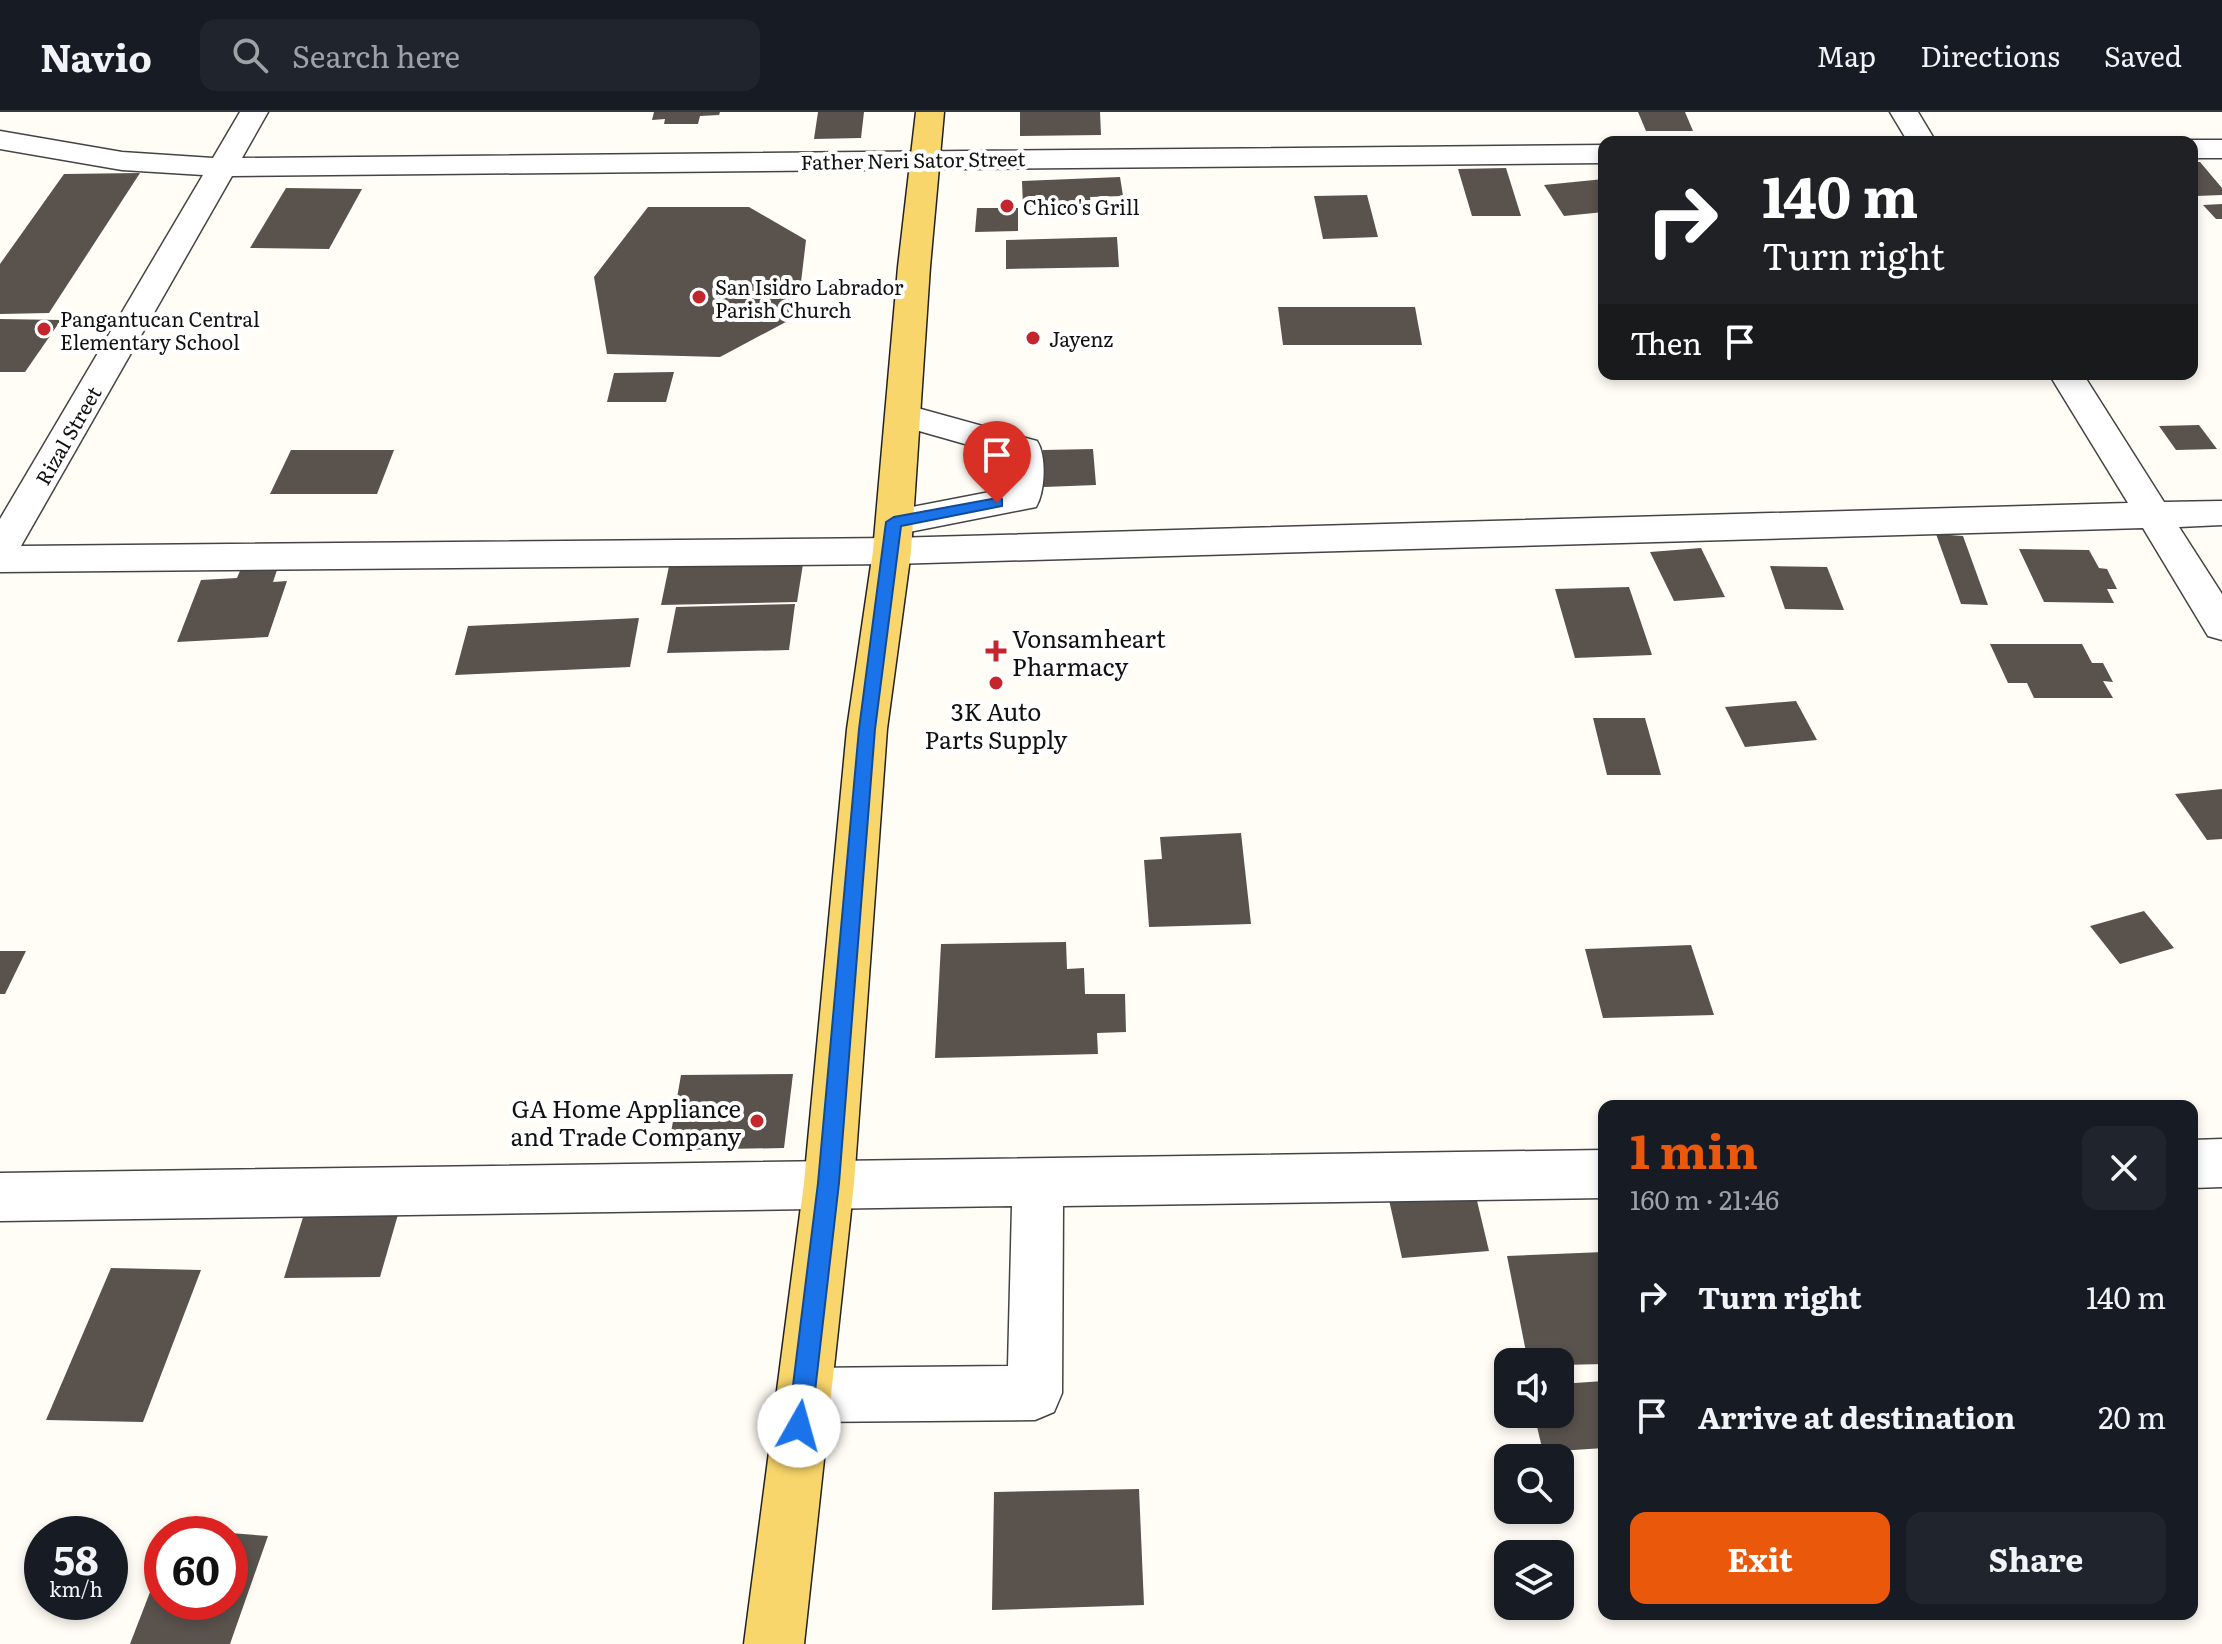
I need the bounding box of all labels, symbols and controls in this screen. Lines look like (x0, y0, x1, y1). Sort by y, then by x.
search box (200, 19, 760, 91)
text: Navio (40, 27, 152, 84)
icon: search (228, 33, 272, 77)
text: Search here (292, 33, 460, 77)
text: Map (1817, 34, 1876, 76)
text: Directions (1920, 34, 2060, 76)
text: Saved (2104, 34, 2182, 76)
street label: Father Neri Sator Street (800, 142, 1026, 176)
text: 140 m (1762, 152, 1918, 235)
icon: right (1630, 168, 1734, 272)
place label: Chico's Grill (1023, 191, 1140, 221)
marker: Chico's Grill (998, 197, 1016, 215)
text: Turn right (1762, 228, 1945, 281)
place label: San Isidro Labrador Parish Church (715, 271, 904, 324)
marker: San Isidro Labrador Parish Church (690, 288, 708, 306)
place label: Pangantucan Central Elementary School (60, 303, 260, 356)
marker: Pangantucan Central Elementary School (35, 320, 53, 338)
text: Then (1630, 320, 1702, 364)
icon: arrive (1718, 320, 1762, 364)
place label: Jayenz (1049, 323, 1113, 353)
marker: Jayenz (1024, 329, 1042, 347)
street label: Rizal Street (27, 380, 107, 490)
pin (963, 421, 1031, 503)
icon: arrive (975, 433, 1019, 477)
place label: Vonsamheart Pharmacy (1012, 620, 1166, 683)
marker: Vonsamheart Pharmacy (987, 642, 1005, 660)
marker: 3K Auto Parts Supply (987, 674, 1005, 692)
place label: 3K Auto Parts Supply (925, 693, 1068, 756)
place label: GA Home Appliance and Trade Company (511, 1090, 741, 1153)
marker: GA Home Appliance and Trade Company (748, 1112, 766, 1130)
text: 1 min (1630, 1113, 1758, 1184)
button: close (2082, 1126, 2166, 1210)
text: 160 m · 21:46 (1630, 1179, 1779, 1218)
icon: right (1630, 1274, 1674, 1318)
text: Turn right (1698, 1274, 1862, 1318)
text: 140 m (2086, 1274, 2166, 1318)
map controls (1494, 1348, 1574, 1620)
button: sound (1494, 1348, 1574, 1428)
position arrow (757, 1384, 841, 1468)
icon: arrive (1630, 1394, 1674, 1438)
text: Arrive at destination (1698, 1394, 2015, 1438)
text: 20 m (2098, 1394, 2166, 1438)
button: search (1494, 1444, 1574, 1524)
button: Exit (1630, 1512, 1890, 1604)
button: Share (1906, 1512, 2166, 1604)
speed limit sign: 60 (144, 1516, 248, 1620)
text: 58 (53, 1528, 99, 1587)
button: layers (1494, 1540, 1574, 1620)
text: km/h (49, 1573, 103, 1603)

